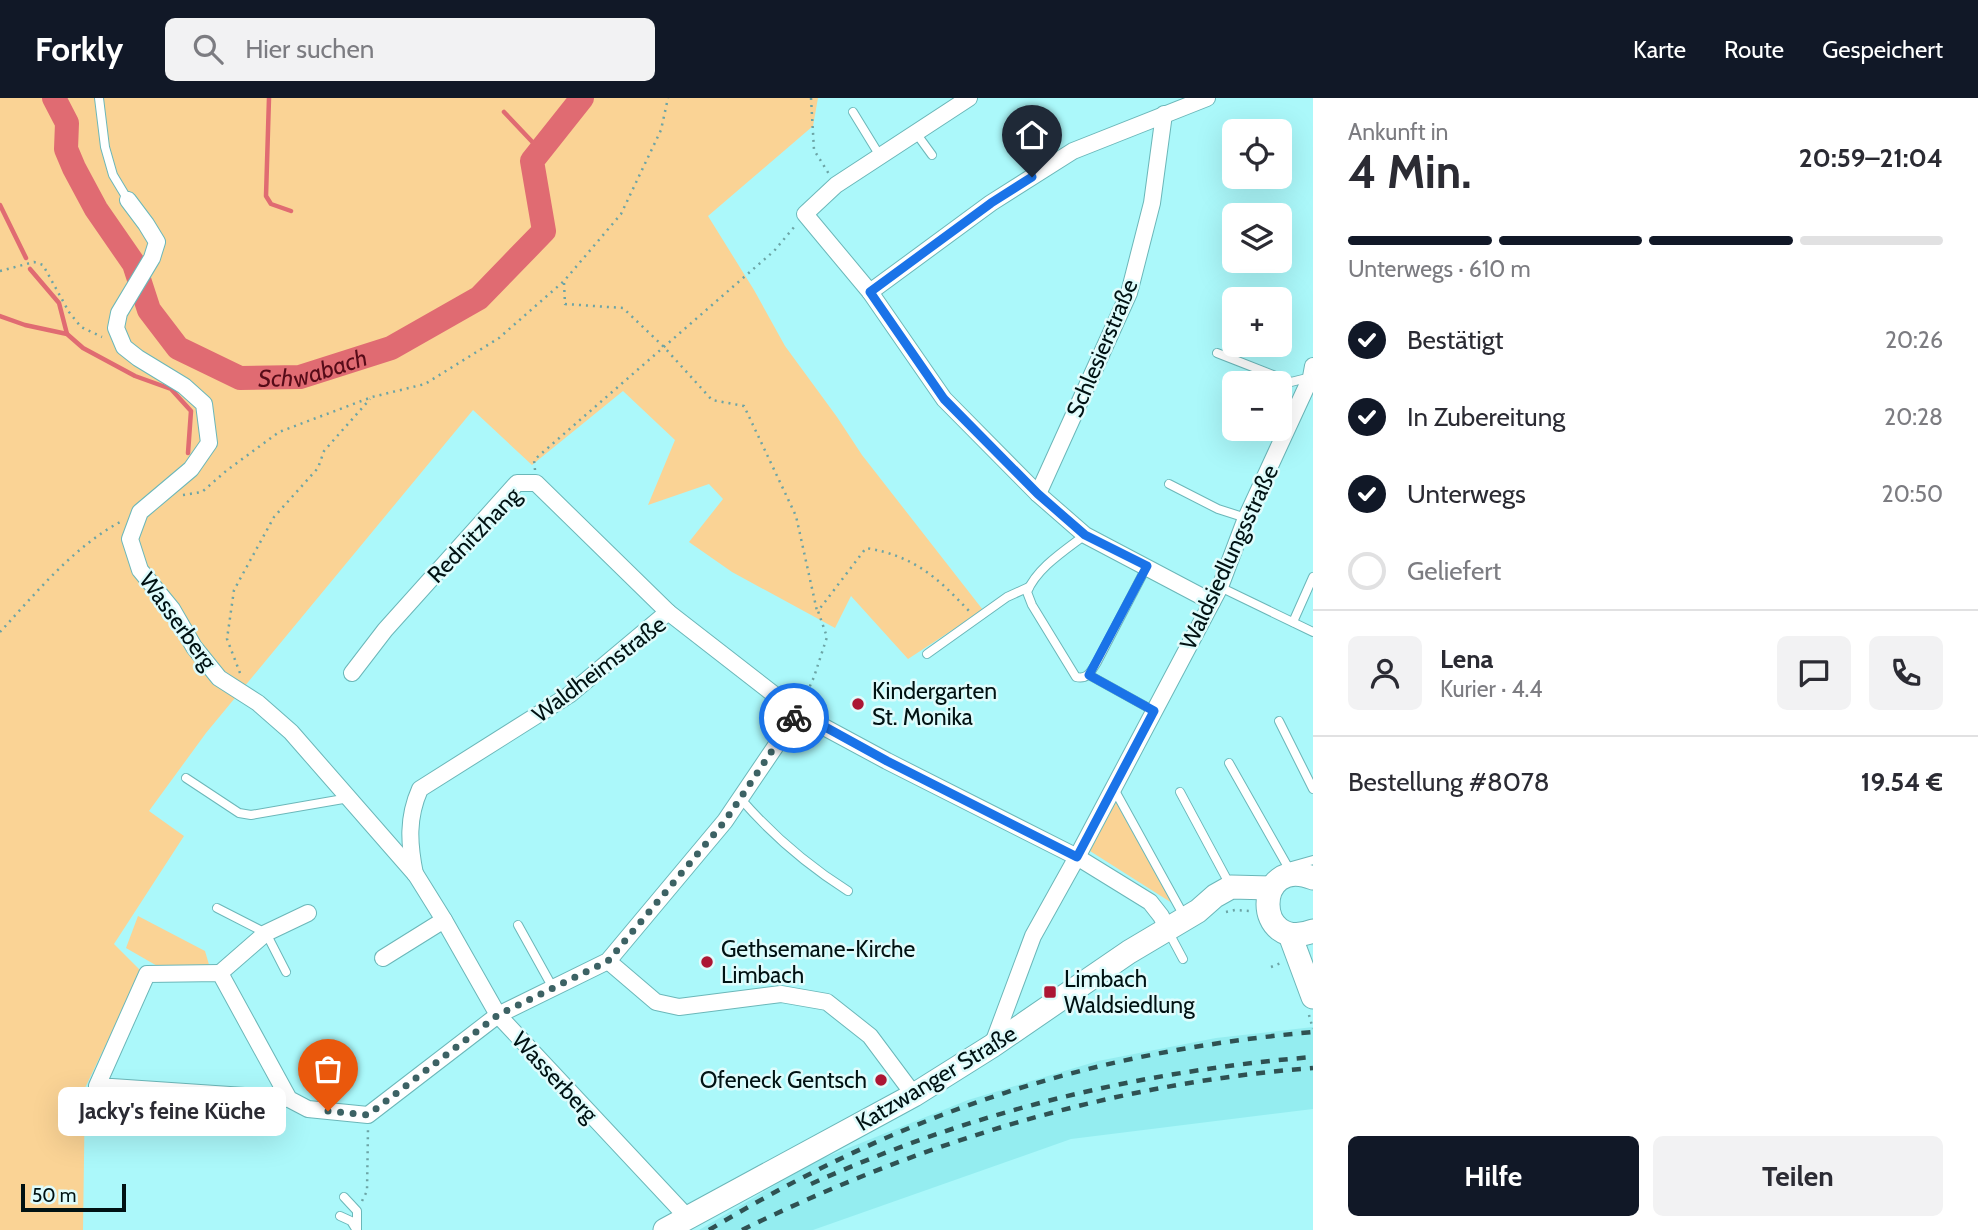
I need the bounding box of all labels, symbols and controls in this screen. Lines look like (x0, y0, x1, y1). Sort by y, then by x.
search box (165, 18, 655, 81)
text: Forkly (35, 29, 123, 69)
icon: search (189, 30, 227, 68)
text: Hier suchen (245, 33, 374, 65)
text: Karte (1633, 35, 1686, 64)
text: Route (1724, 35, 1784, 64)
text: Gespeichert (1822, 35, 1943, 64)
pin (1002, 105, 1062, 177)
icon: home (1013, 116, 1051, 154)
text: Ankunft in (1348, 118, 1448, 146)
map controls (1222, 119, 1292, 441)
button: locate (1222, 119, 1292, 189)
text: 20:59–21:04 (1799, 142, 1943, 174)
text: 4 Min. (1348, 144, 1471, 200)
button: layers (1222, 203, 1292, 273)
text: Unterwegs · 610 m (1348, 255, 1531, 283)
street label: Schlesierstraße (1060, 275, 1144, 421)
button: + (1222, 287, 1292, 357)
icon: check (1348, 321, 1386, 359)
text: Bestätigt (1407, 324, 1504, 356)
text: 20:26 (1885, 326, 1943, 354)
water label: Schwabach (258, 342, 370, 393)
button: − (1222, 371, 1292, 441)
icon: check (1348, 398, 1386, 436)
text: In Zubereitung (1407, 401, 1565, 433)
text: 20:28 (1884, 403, 1943, 431)
street label: Waldsiedlungsstraße (1174, 460, 1284, 654)
icon: check (1348, 475, 1386, 513)
text: Unterwegs (1407, 478, 1526, 510)
text: 20:50 (1882, 480, 1943, 508)
street label: Rednitzhang (422, 481, 527, 589)
text: Geliefert (1407, 555, 1501, 587)
street label: Wasserberg (133, 567, 223, 675)
street label: Waldheimstraße (527, 610, 671, 728)
button: person (1348, 636, 1422, 710)
button: chat (1777, 636, 1851, 710)
button: phone (1869, 636, 1943, 710)
text: Lena (1440, 643, 1494, 675)
text: Kurier · 4.4 (1440, 675, 1543, 703)
place label: Kindergarten St. Monika (872, 677, 997, 731)
courier (759, 683, 829, 753)
marker: Kindergarten St. Monika (850, 696, 866, 712)
icon: bike (775, 699, 813, 737)
text: Bestellung #8078 (1348, 766, 1550, 798)
text: 19.54 € (1861, 766, 1943, 798)
place label: Gethsemane-Kirche Limbach (721, 935, 916, 989)
marker: Gethsemane-Kirche Limbach (699, 954, 715, 970)
place label: Limbach Waldsiedlung (1064, 965, 1195, 1019)
marker: Limbach Waldsiedlung (1042, 984, 1058, 1000)
street label: Katzwanger Straße (851, 1019, 1022, 1137)
street label: Wasserberg (506, 1026, 604, 1128)
pin (298, 1039, 358, 1111)
icon: bag (309, 1050, 347, 1088)
place label: Ofeneck Gentsch (700, 1066, 867, 1094)
marker: Ofeneck Gentsch (873, 1072, 889, 1088)
callout: Jacky's feine Küche (58, 1086, 286, 1136)
text: Jacky's feine Küche (79, 1097, 265, 1125)
button: Hilfe (1348, 1136, 1639, 1216)
button: Teilen (1653, 1136, 1943, 1216)
scale bar (21, 1181, 126, 1213)
text: 50 m (32, 1184, 76, 1207)

